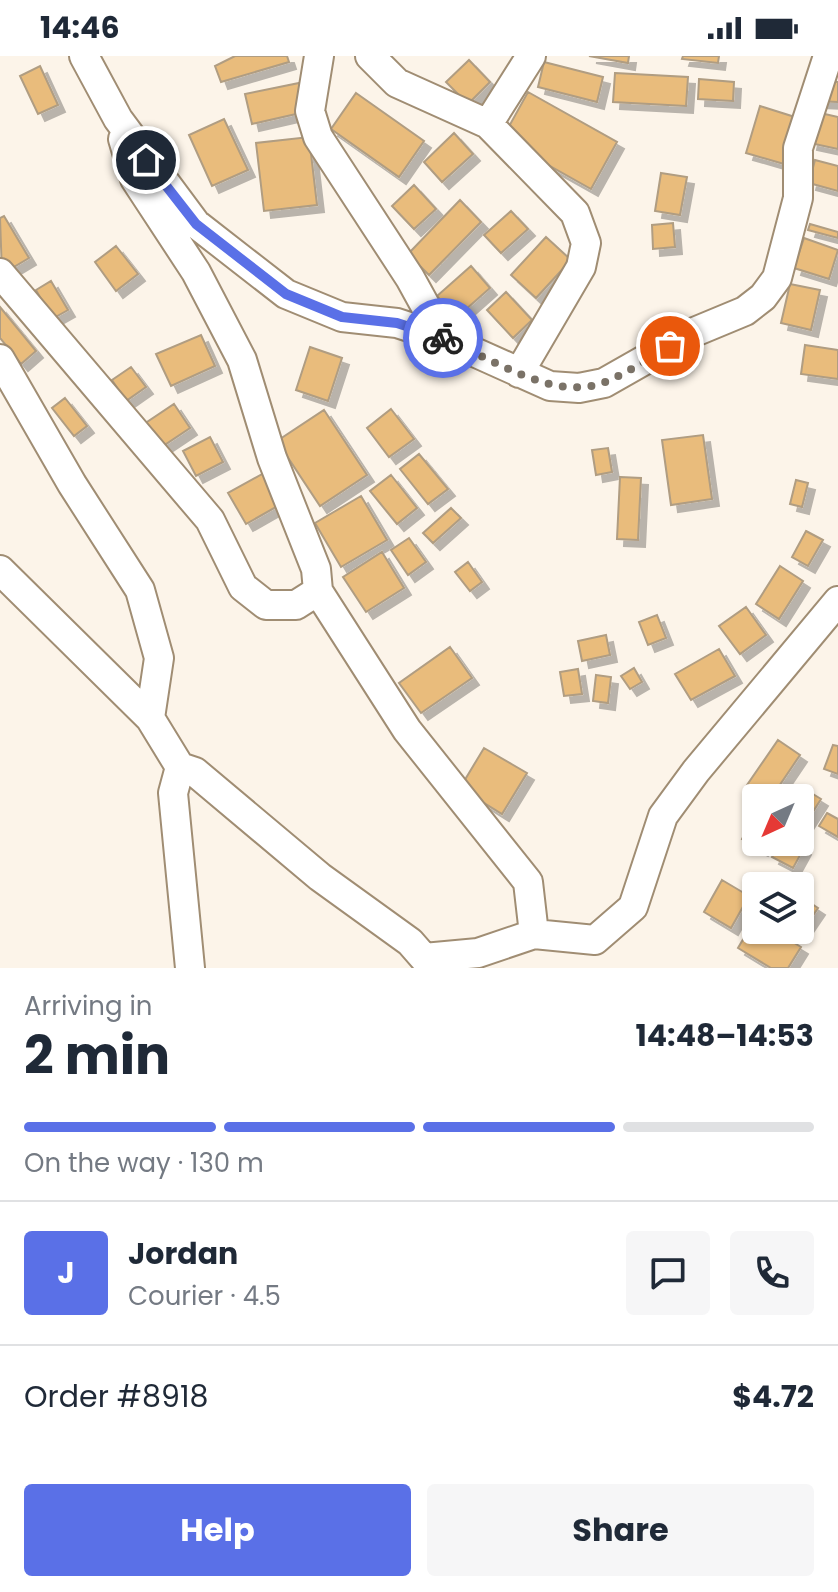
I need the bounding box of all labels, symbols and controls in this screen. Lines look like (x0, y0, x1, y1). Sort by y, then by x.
text: 14:46 (40, 6, 120, 49)
pin (112, 126, 180, 194)
icon: home (124, 138, 168, 182)
courier (403, 298, 483, 378)
pin (636, 312, 704, 380)
icon: bike (421, 316, 465, 360)
icon: bag (648, 324, 692, 368)
north arrow (742, 784, 814, 856)
map controls (742, 784, 814, 944)
button: layers (742, 872, 814, 944)
text: Arriving in (24, 988, 153, 1024)
text: 14:48–14:53 (636, 1014, 814, 1057)
text: 2 min (24, 1019, 170, 1092)
text: On the way · 130 m (24, 1145, 264, 1181)
button: chat (626, 1231, 710, 1315)
button: phone (730, 1231, 814, 1315)
text: Jordan (128, 1232, 238, 1275)
text: J (57, 1251, 75, 1294)
text: Courier · 4.5 (128, 1278, 281, 1314)
text: Order #8918 (24, 1375, 208, 1418)
text: $4.72 (732, 1375, 814, 1418)
button: Help (24, 1484, 411, 1576)
button: Share (427, 1484, 814, 1576)

